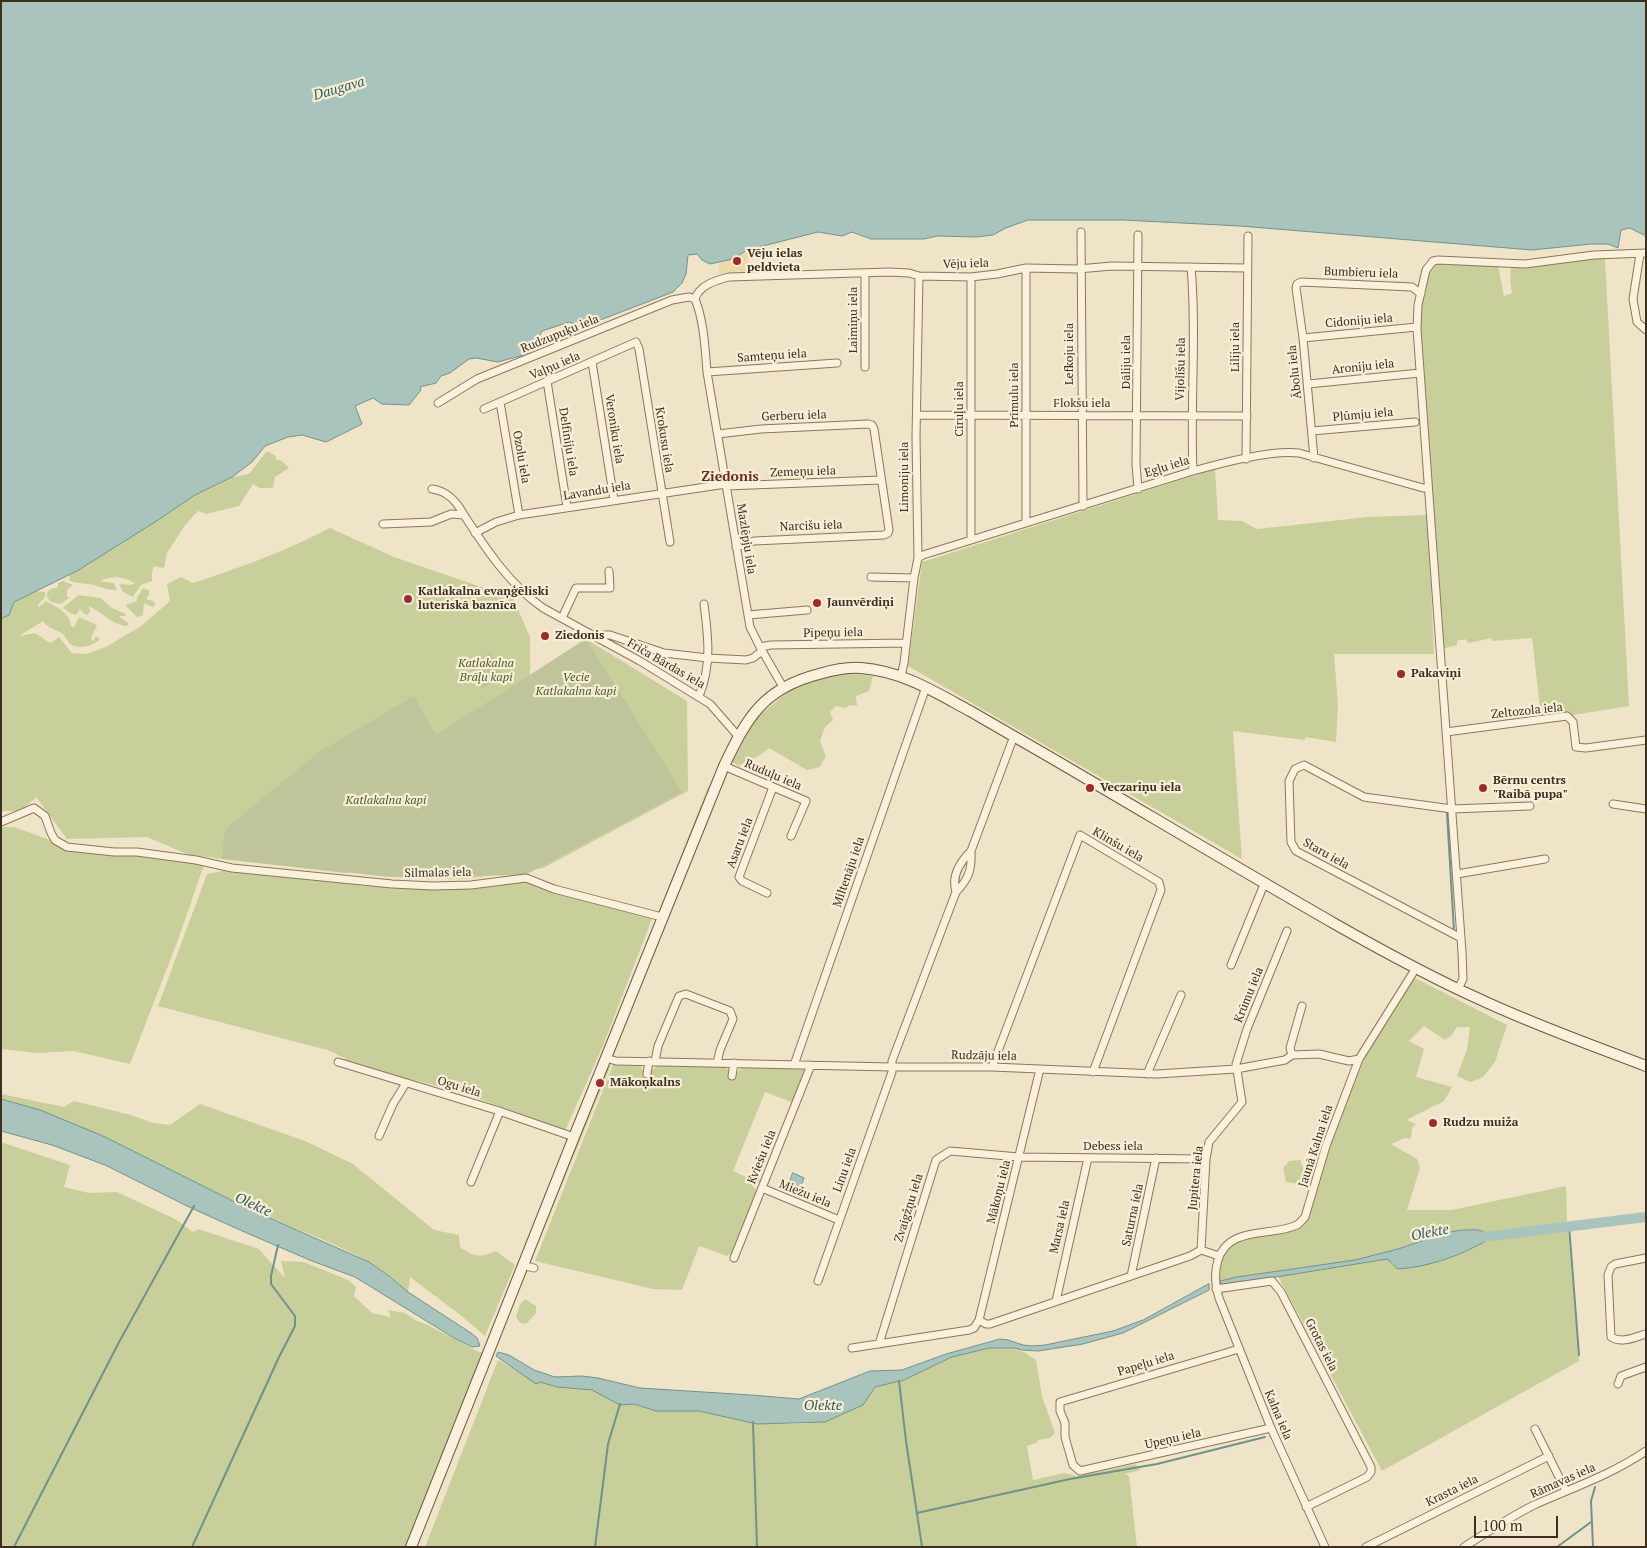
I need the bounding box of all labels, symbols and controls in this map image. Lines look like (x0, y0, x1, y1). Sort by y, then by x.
water label: Daugava (311, 74, 367, 104)
place label: Vēju ielas peldvieta (747, 247, 802, 275)
marker: Vēju ielas peldvieta (731, 255, 743, 267)
street label: Vēju iela (943, 256, 989, 272)
street label: Bumbieru iela (1323, 265, 1399, 281)
street label: Laimiņu iela (847, 287, 861, 353)
street label: Cidoniju iela (1325, 311, 1393, 331)
street label: Rudzupuķu iela (519, 312, 601, 356)
street label: Liliju iela (1229, 322, 1243, 372)
street label: Lefkoju iela (1063, 323, 1077, 385)
street label: Dāliju iela (1120, 335, 1134, 389)
street label: Vijolīšu iela (1173, 337, 1189, 401)
street label: Ābolu iela (1285, 344, 1305, 400)
street label: Samteņu iela (737, 346, 807, 366)
street label: Vaļņu iela (528, 349, 582, 383)
street label: Aroniju iela (1331, 357, 1395, 377)
street label: Prīmulu iela (1008, 362, 1022, 428)
street label: Cīruļu iela (953, 381, 967, 437)
street label: Veroniku iela (601, 393, 627, 465)
street label: Flokšu iela (1053, 397, 1111, 411)
street label: Plūmju iela (1332, 405, 1394, 425)
street label: Krokusu iela (652, 406, 676, 474)
street label: Delfīniju iela (555, 407, 581, 477)
street label: Gerberu iela (761, 408, 827, 424)
street label: Ozolu iela (509, 429, 533, 485)
street label: Limoniju iela (898, 442, 912, 512)
street label: Egļu iela (1143, 453, 1191, 481)
street label: Zemeņu iela (770, 464, 836, 480)
district label: Ziedonis (701, 469, 759, 485)
street label: Lavandu iela (562, 479, 632, 503)
street label: Mazlēpju iela (733, 503, 759, 575)
street label: Narcišu iela (779, 518, 843, 534)
place label: Katlakalna evaņģēliski luteriskā baznīca (418, 585, 549, 613)
marker: Katlakalna evaņģēliski luteriskā baznīca (402, 593, 414, 605)
place label: Jaunvērdiņi (827, 596, 894, 610)
marker: Jaunvērdiņi (811, 597, 823, 609)
street label: Pīpeņu iela (803, 625, 863, 641)
place label: Ziedonis (555, 629, 604, 643)
marker: Ziedonis (539, 630, 551, 642)
street label: Friča Bārdas iela (625, 636, 707, 692)
park label: Katlakalna Brāļu kapi (458, 657, 514, 685)
place label: Pakaviņi (1411, 667, 1461, 681)
marker: Pakaviņi (1395, 668, 1407, 680)
park label: Vecie Katlakalna kapi (536, 671, 616, 699)
street label: Zeltozola iela (1491, 700, 1563, 722)
street label: Ruduļu iela (742, 756, 804, 794)
place label: Bērnu centrs "Raibā pupa" (1493, 774, 1568, 802)
place label: Veczariņu iela (1100, 781, 1181, 795)
marker: Veczariņu iela (1084, 782, 1096, 794)
marker: Bērnu centrs "Raibā pupa" (1477, 782, 1489, 794)
park label: Katlakalna kapi (346, 794, 426, 808)
street label: Asaru iela (724, 816, 756, 870)
street label: Klinšu iela (1090, 825, 1146, 865)
street label: Miltenāju iela (830, 835, 868, 909)
street label: Staru iela (1300, 835, 1352, 873)
street label: Silmalas iela (404, 865, 472, 881)
street label: Krūmu iela (1231, 965, 1267, 1025)
street label: Rudzāju iela (951, 1048, 1017, 1064)
street label: Ogu iela (436, 1074, 482, 1100)
place label: Mākoņkalns (610, 1076, 680, 1090)
marker: Mākoņkalns (594, 1077, 606, 1089)
street label: Jaunā Kalna iela (1296, 1103, 1336, 1189)
place label: Rudzu muiža (1443, 1116, 1518, 1130)
marker: Rudzu muiža (1427, 1117, 1439, 1129)
street label: Kviešu iela (745, 1128, 779, 1186)
street label: Debess iela (1083, 1140, 1143, 1154)
street label: Jupitera iela (1185, 1145, 1207, 1211)
street label: Linu iela (830, 1146, 860, 1194)
street label: Mākoņu iela (984, 1159, 1014, 1225)
street label: Zvaigžņu iela (892, 1172, 926, 1244)
street label: Miežu iela (777, 1177, 833, 1211)
street label: Saturna iela (1119, 1182, 1147, 1248)
water label: Olekte (232, 1189, 274, 1221)
street label: Marsa iela (1047, 1199, 1073, 1255)
water label: Olekte (1410, 1221, 1450, 1245)
street label: Grotas iela (1302, 1316, 1340, 1374)
street label: Papeļu iela (1116, 1349, 1176, 1379)
street label: Kalna iela (1261, 1388, 1295, 1442)
water label: Olekte (804, 1398, 842, 1414)
street label: Upeņu iela (1144, 1426, 1202, 1452)
street label: Rāmavas iela (1528, 1460, 1598, 1502)
street label: Krasta iela (1424, 1472, 1480, 1510)
scale bar (1477, 1506, 1561, 1538)
text: 100 m (1482, 1515, 1523, 1535)

